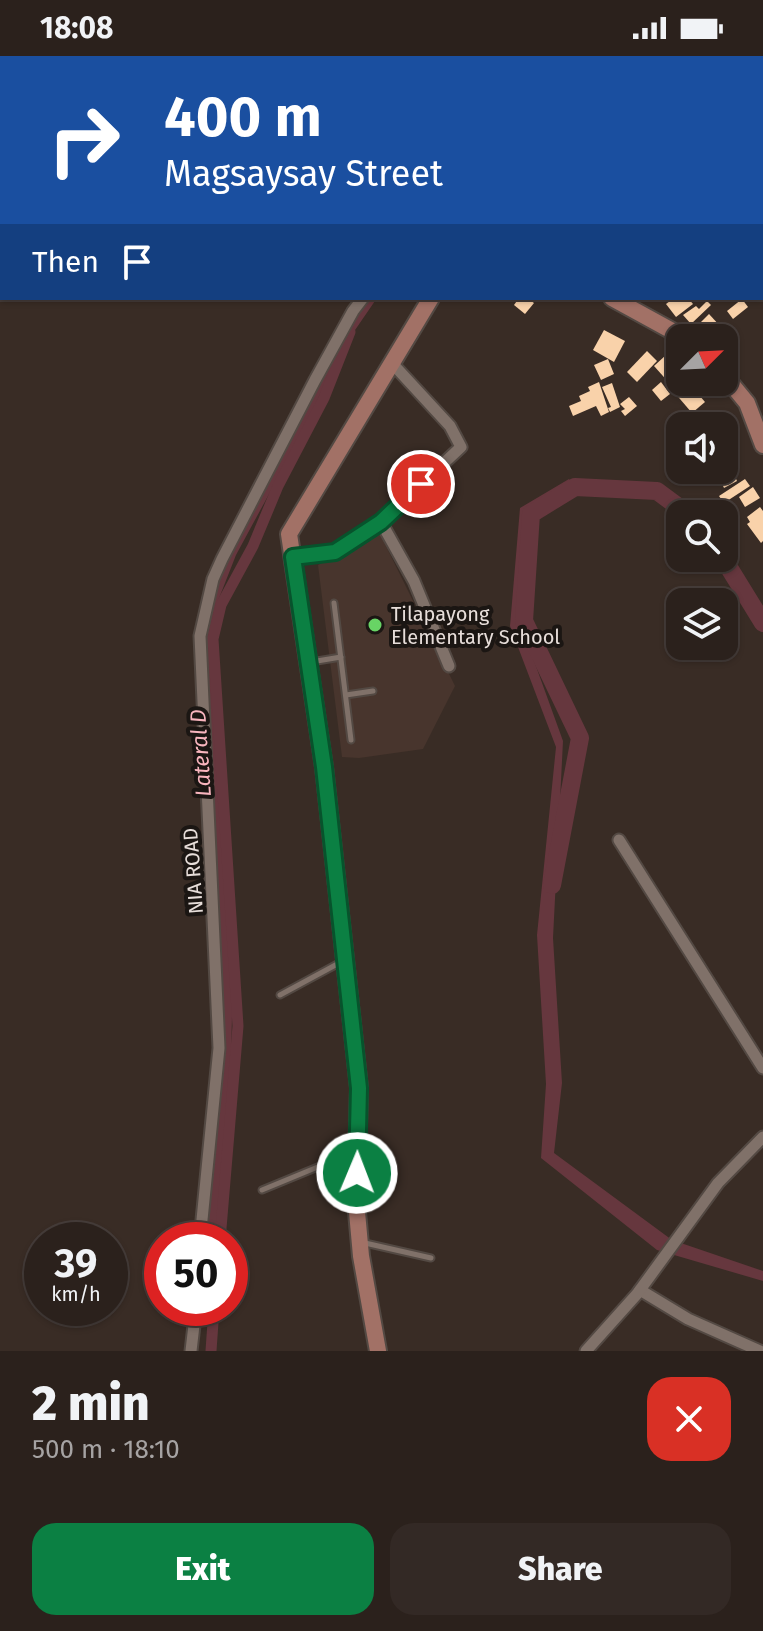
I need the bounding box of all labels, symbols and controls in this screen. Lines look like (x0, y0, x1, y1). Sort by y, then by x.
text: 18:08 (40, 10, 114, 46)
text: 400 m (164, 84, 322, 151)
icon: right (32, 88, 136, 192)
text: Magsaysay Street (164, 152, 443, 196)
icon: arrive (115, 240, 159, 284)
text: Then (32, 244, 99, 280)
north arrow (666, 324, 738, 396)
map controls (666, 324, 738, 660)
button: sound (666, 412, 738, 484)
pin (387, 450, 455, 518)
icon: arrive (399, 462, 443, 506)
button: search (666, 500, 738, 572)
button: layers (666, 588, 738, 660)
place label: Tilapayong Elementary School (391, 602, 560, 649)
marker: Tilapayong Elementary School (366, 616, 384, 634)
water label: Lateral D (184, 708, 217, 798)
street label: NIA ROAD (178, 827, 208, 915)
position arrow (315, 1131, 399, 1215)
speed limit sign: 50 (144, 1222, 248, 1326)
text: 39 (55, 1240, 97, 1288)
text: km/h (51, 1282, 101, 1306)
text: 2 min (32, 1375, 150, 1433)
button: close (647, 1377, 731, 1461)
text: 500 m · 18:10 (32, 1434, 180, 1465)
button: Exit (32, 1523, 374, 1615)
button: Share (390, 1523, 731, 1615)

